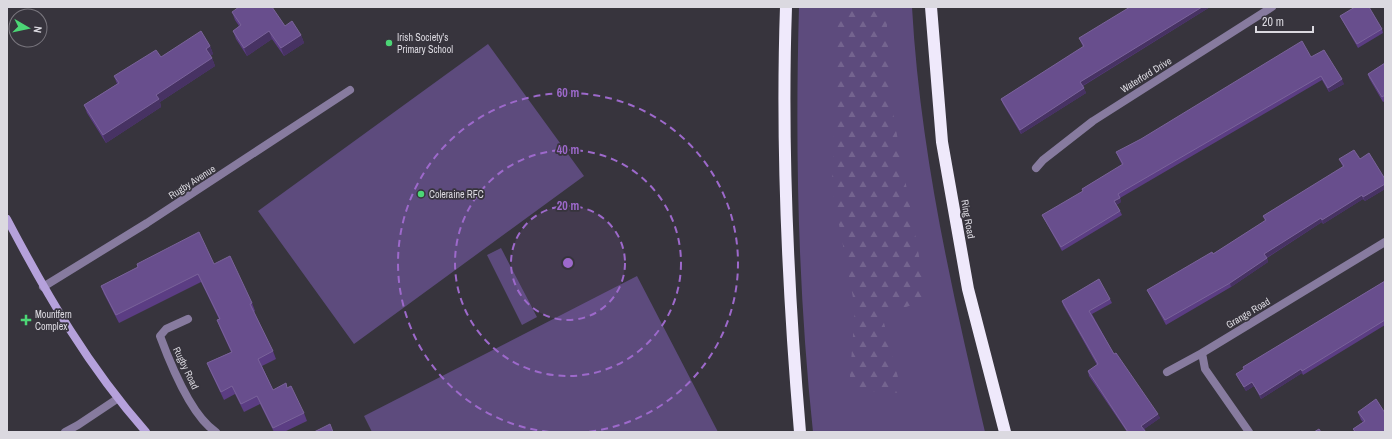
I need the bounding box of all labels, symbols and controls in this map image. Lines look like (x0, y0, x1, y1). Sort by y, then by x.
north arrow (8, 8, 48, 48)
scale bar (1256, 8, 1313, 34)
text: 20 m (1262, 14, 1284, 30)
text: N (30, 25, 45, 34)
place label: Irish Society's Primary School (397, 31, 453, 56)
marker: Irish Society's Primary School (384, 38, 394, 48)
street label: Waterford Drive (1118, 54, 1174, 96)
text: 60 m (557, 85, 579, 101)
text: 40 m (557, 142, 579, 158)
street label: Rugby Avenue (166, 162, 218, 202)
place label: Coleraine RFC (429, 188, 484, 201)
marker: Coleraine RFC (416, 189, 426, 199)
text: 20 m (557, 198, 579, 214)
street label: Ring Road (958, 199, 978, 239)
centre of rings (561, 256, 575, 270)
street label: Grange Road (1224, 295, 1272, 331)
place label: Mountfern Complex (35, 308, 72, 333)
marker: Mountfern Complex (20, 314, 32, 326)
street label: Rugby Road (170, 345, 202, 391)

